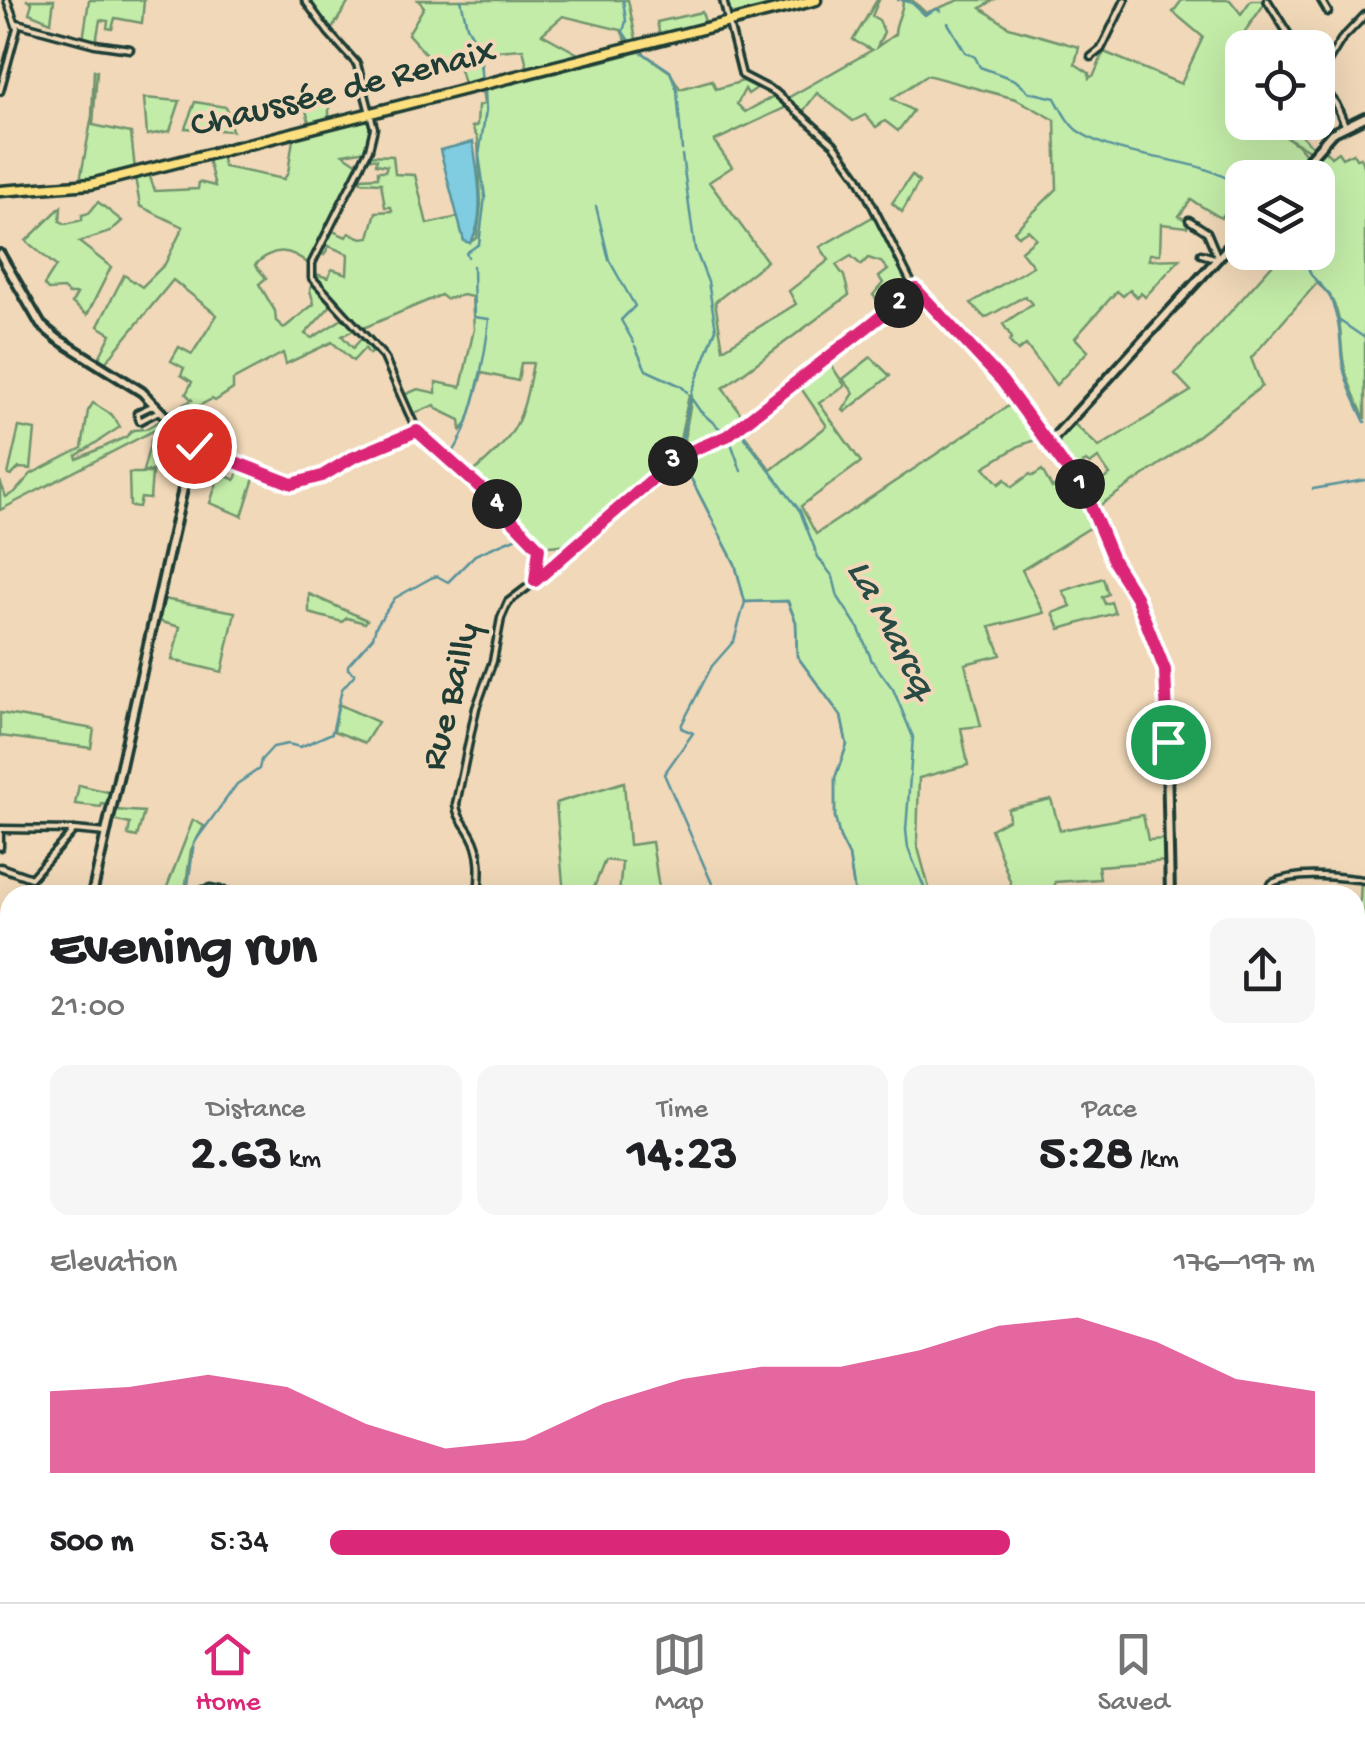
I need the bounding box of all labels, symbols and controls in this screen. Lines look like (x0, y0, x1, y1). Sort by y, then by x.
map controls (1225, 30, 1335, 270)
button: locate (1225, 30, 1335, 140)
street label: Chaussée de Renaix (186, 32, 502, 150)
button: layers (1225, 160, 1335, 270)
pin: 2 (874, 278, 924, 328)
text: 2 (892, 286, 906, 319)
pin (152, 404, 237, 489)
icon: check (167, 419, 222, 474)
pin: 3 (648, 436, 698, 486)
text: 3 (666, 444, 680, 477)
pin: 1 (1055, 459, 1105, 509)
text: 1 (1074, 467, 1086, 500)
pin: 4 (472, 479, 522, 529)
text: 4 (490, 487, 504, 520)
water label: La Marcq (834, 553, 947, 711)
street label: Rue Bailly (413, 618, 493, 775)
pin (1126, 700, 1211, 785)
icon: arrive (1141, 715, 1196, 770)
button: share (1210, 918, 1315, 1023)
text: Evening run (50, 919, 317, 983)
text: 21:00 (50, 989, 125, 1027)
text: Distance (206, 1094, 305, 1127)
text: Time (657, 1094, 708, 1127)
text: Pace (1082, 1094, 1137, 1127)
text: 2.63 (191, 1127, 282, 1186)
text: 14:23 (627, 1127, 738, 1186)
text: 5:28 (1039, 1127, 1133, 1186)
text: km (282, 1144, 321, 1177)
text: /km (1133, 1144, 1179, 1177)
text: Elevation (50, 1245, 177, 1283)
text: 176–197 m (1174, 1245, 1315, 1283)
text: 500 m (50, 1524, 133, 1562)
text: 5:34 (210, 1524, 269, 1562)
tab: Home (196, 1627, 260, 1720)
tab: Map (652, 1627, 707, 1720)
tab: Saved (1098, 1627, 1169, 1720)

